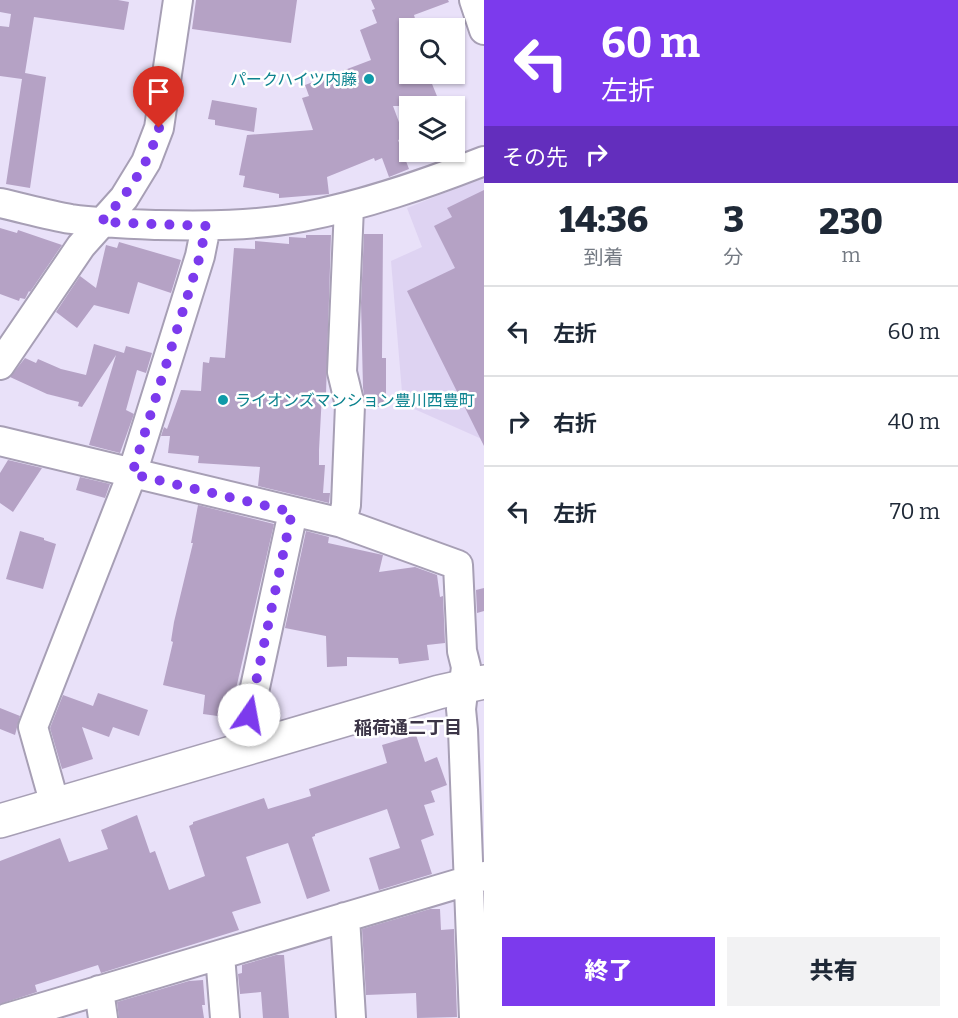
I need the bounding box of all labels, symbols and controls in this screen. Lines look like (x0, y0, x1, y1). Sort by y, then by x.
map controls (399, 18, 465, 162)
button: search (399, 18, 465, 84)
text: 60 m (601, 18, 700, 68)
icon: left (502, 24, 580, 102)
pin (133, 66, 184, 128)
place label: パークハイツ内藤 (230, 70, 357, 89)
marker: パークハイツ内藤 (362, 72, 376, 86)
icon: arrive (142, 75, 175, 108)
text: 左折 (601, 75, 655, 107)
button: layers (399, 96, 465, 162)
icon: right (580, 138, 613, 171)
text: その先 (502, 144, 568, 171)
text: 14:36 (559, 198, 648, 242)
text: 3 (723, 198, 744, 242)
text: 230 (819, 200, 883, 244)
text: m (841, 243, 861, 267)
text: 到着 (584, 245, 624, 269)
text: 分 (724, 245, 744, 269)
icon: left (502, 315, 535, 348)
text: 60 m (888, 318, 940, 345)
text: 左折 (553, 320, 597, 347)
place label: ライオンズマンション豊川西豊町 (235, 391, 475, 410)
marker: ライオンズマンション豊川西豊町 (216, 393, 230, 407)
icon: right (502, 405, 535, 438)
text: 40 m (888, 408, 940, 435)
text: 右折 (553, 410, 597, 437)
icon: left (502, 495, 535, 528)
text: 70 m (890, 498, 940, 525)
text: 左折 (553, 500, 597, 527)
position arrow (217, 683, 281, 747)
district label: 稲荷通二丁目 (354, 717, 462, 739)
button: 終了 (502, 937, 715, 1006)
button: 共有 (727, 937, 940, 1006)

